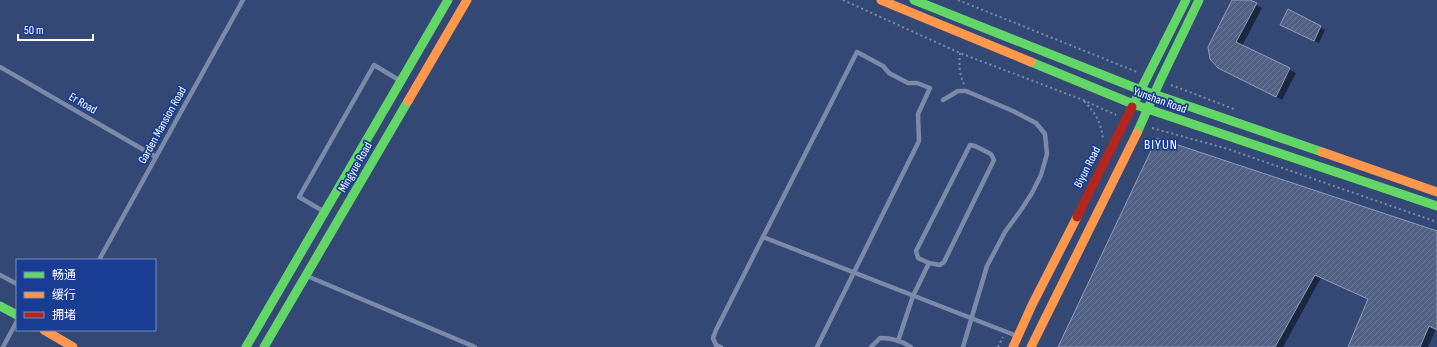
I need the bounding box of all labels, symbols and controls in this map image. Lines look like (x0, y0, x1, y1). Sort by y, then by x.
scale bar (18, 16, 93, 42)
text: 50 m (24, 23, 44, 38)
street label: Garden Mansion Road (135, 84, 190, 167)
street label: Yunshan Road (1131, 84, 1189, 117)
street label: Er Road (66, 89, 100, 118)
district label: BIYUN (1144, 136, 1178, 153)
street label: Mingyue Road (335, 139, 376, 195)
street label: Biyun Road (1071, 144, 1104, 190)
legend (16, 259, 156, 331)
text: 畅通 (52, 268, 76, 283)
text: 缓行 (52, 288, 76, 303)
text: 拥堵 (52, 308, 76, 323)

